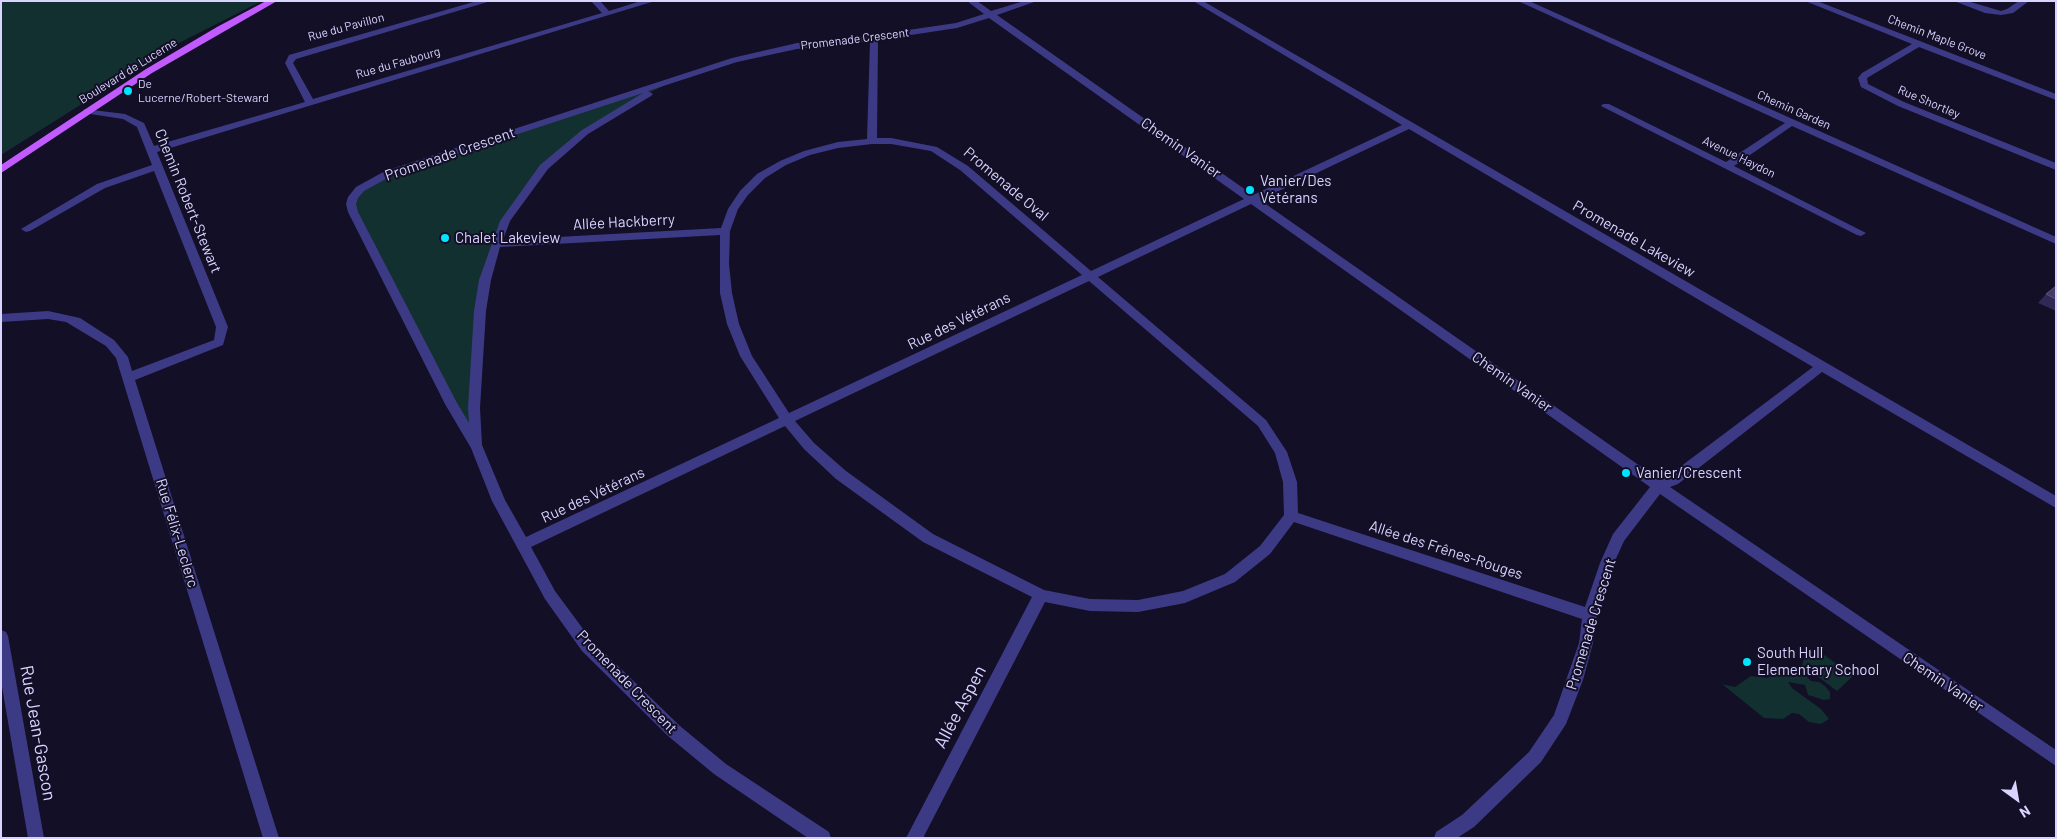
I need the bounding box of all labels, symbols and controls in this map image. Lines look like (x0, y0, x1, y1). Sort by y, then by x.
street label: Rue du Pavillon (306, 10, 386, 44)
street label: Chemin Maple Grove (1886, 12, 1988, 62)
street label: Promenade Crescent (800, 25, 910, 53)
street label: Boulevard de Lucerne (76, 35, 180, 107)
street label: Rue du Faubourg (354, 44, 442, 82)
place label: De Lucerne/Robert-Steward (138, 77, 269, 105)
street label: Rue Shortley (1896, 82, 1962, 122)
marker: De Lucerne/Robert-Steward (122, 85, 134, 97)
street label: Chemin Garden (1755, 87, 1833, 133)
street label: Chemin Vanier (1138, 114, 1224, 182)
street label: Promenade Crescent (383, 123, 517, 185)
street label: Chemin Robert-Stewart (151, 126, 225, 276)
street label: Avenue Haydon (1700, 133, 1778, 181)
street label: Promenade Oval (960, 143, 1052, 225)
place label: Vanier/Des Vétérans (1260, 172, 1331, 207)
marker: Vanier/Des Vétérans (1244, 184, 1256, 196)
street label: Promenade Lakeview (1570, 197, 1698, 281)
street label: Allée Hackberry (573, 210, 675, 234)
place label: Chalet Lakeview (455, 229, 560, 247)
marker: Chalet Lakeview (439, 232, 451, 244)
street label: Rue des Vétérans (905, 288, 1013, 354)
street label: Chemin Vanier (1469, 348, 1555, 416)
street label: Rue des Vétérans (538, 463, 648, 527)
place label: Vanier/Crescent (1636, 464, 1742, 482)
marker: Vanier/Crescent (1620, 467, 1632, 479)
street label: Rue Félix-Leclerc (152, 476, 202, 590)
street label: Allée des Frênes-Rouges (1367, 517, 1525, 583)
street label: Promenade Crescent (1562, 556, 1620, 692)
street label: Promenade Crescent (573, 627, 681, 737)
place label: South Hull Elementary School (1757, 644, 1879, 679)
street label: Chemin Vanier (1899, 648, 1987, 716)
marker: South Hull Elementary School (1741, 656, 1753, 668)
street label: Allée Aspen (929, 662, 991, 752)
street label: Rue Jean-Gascon (15, 664, 61, 802)
north arrow (1992, 774, 2042, 824)
text: N (2017, 802, 2034, 822)

